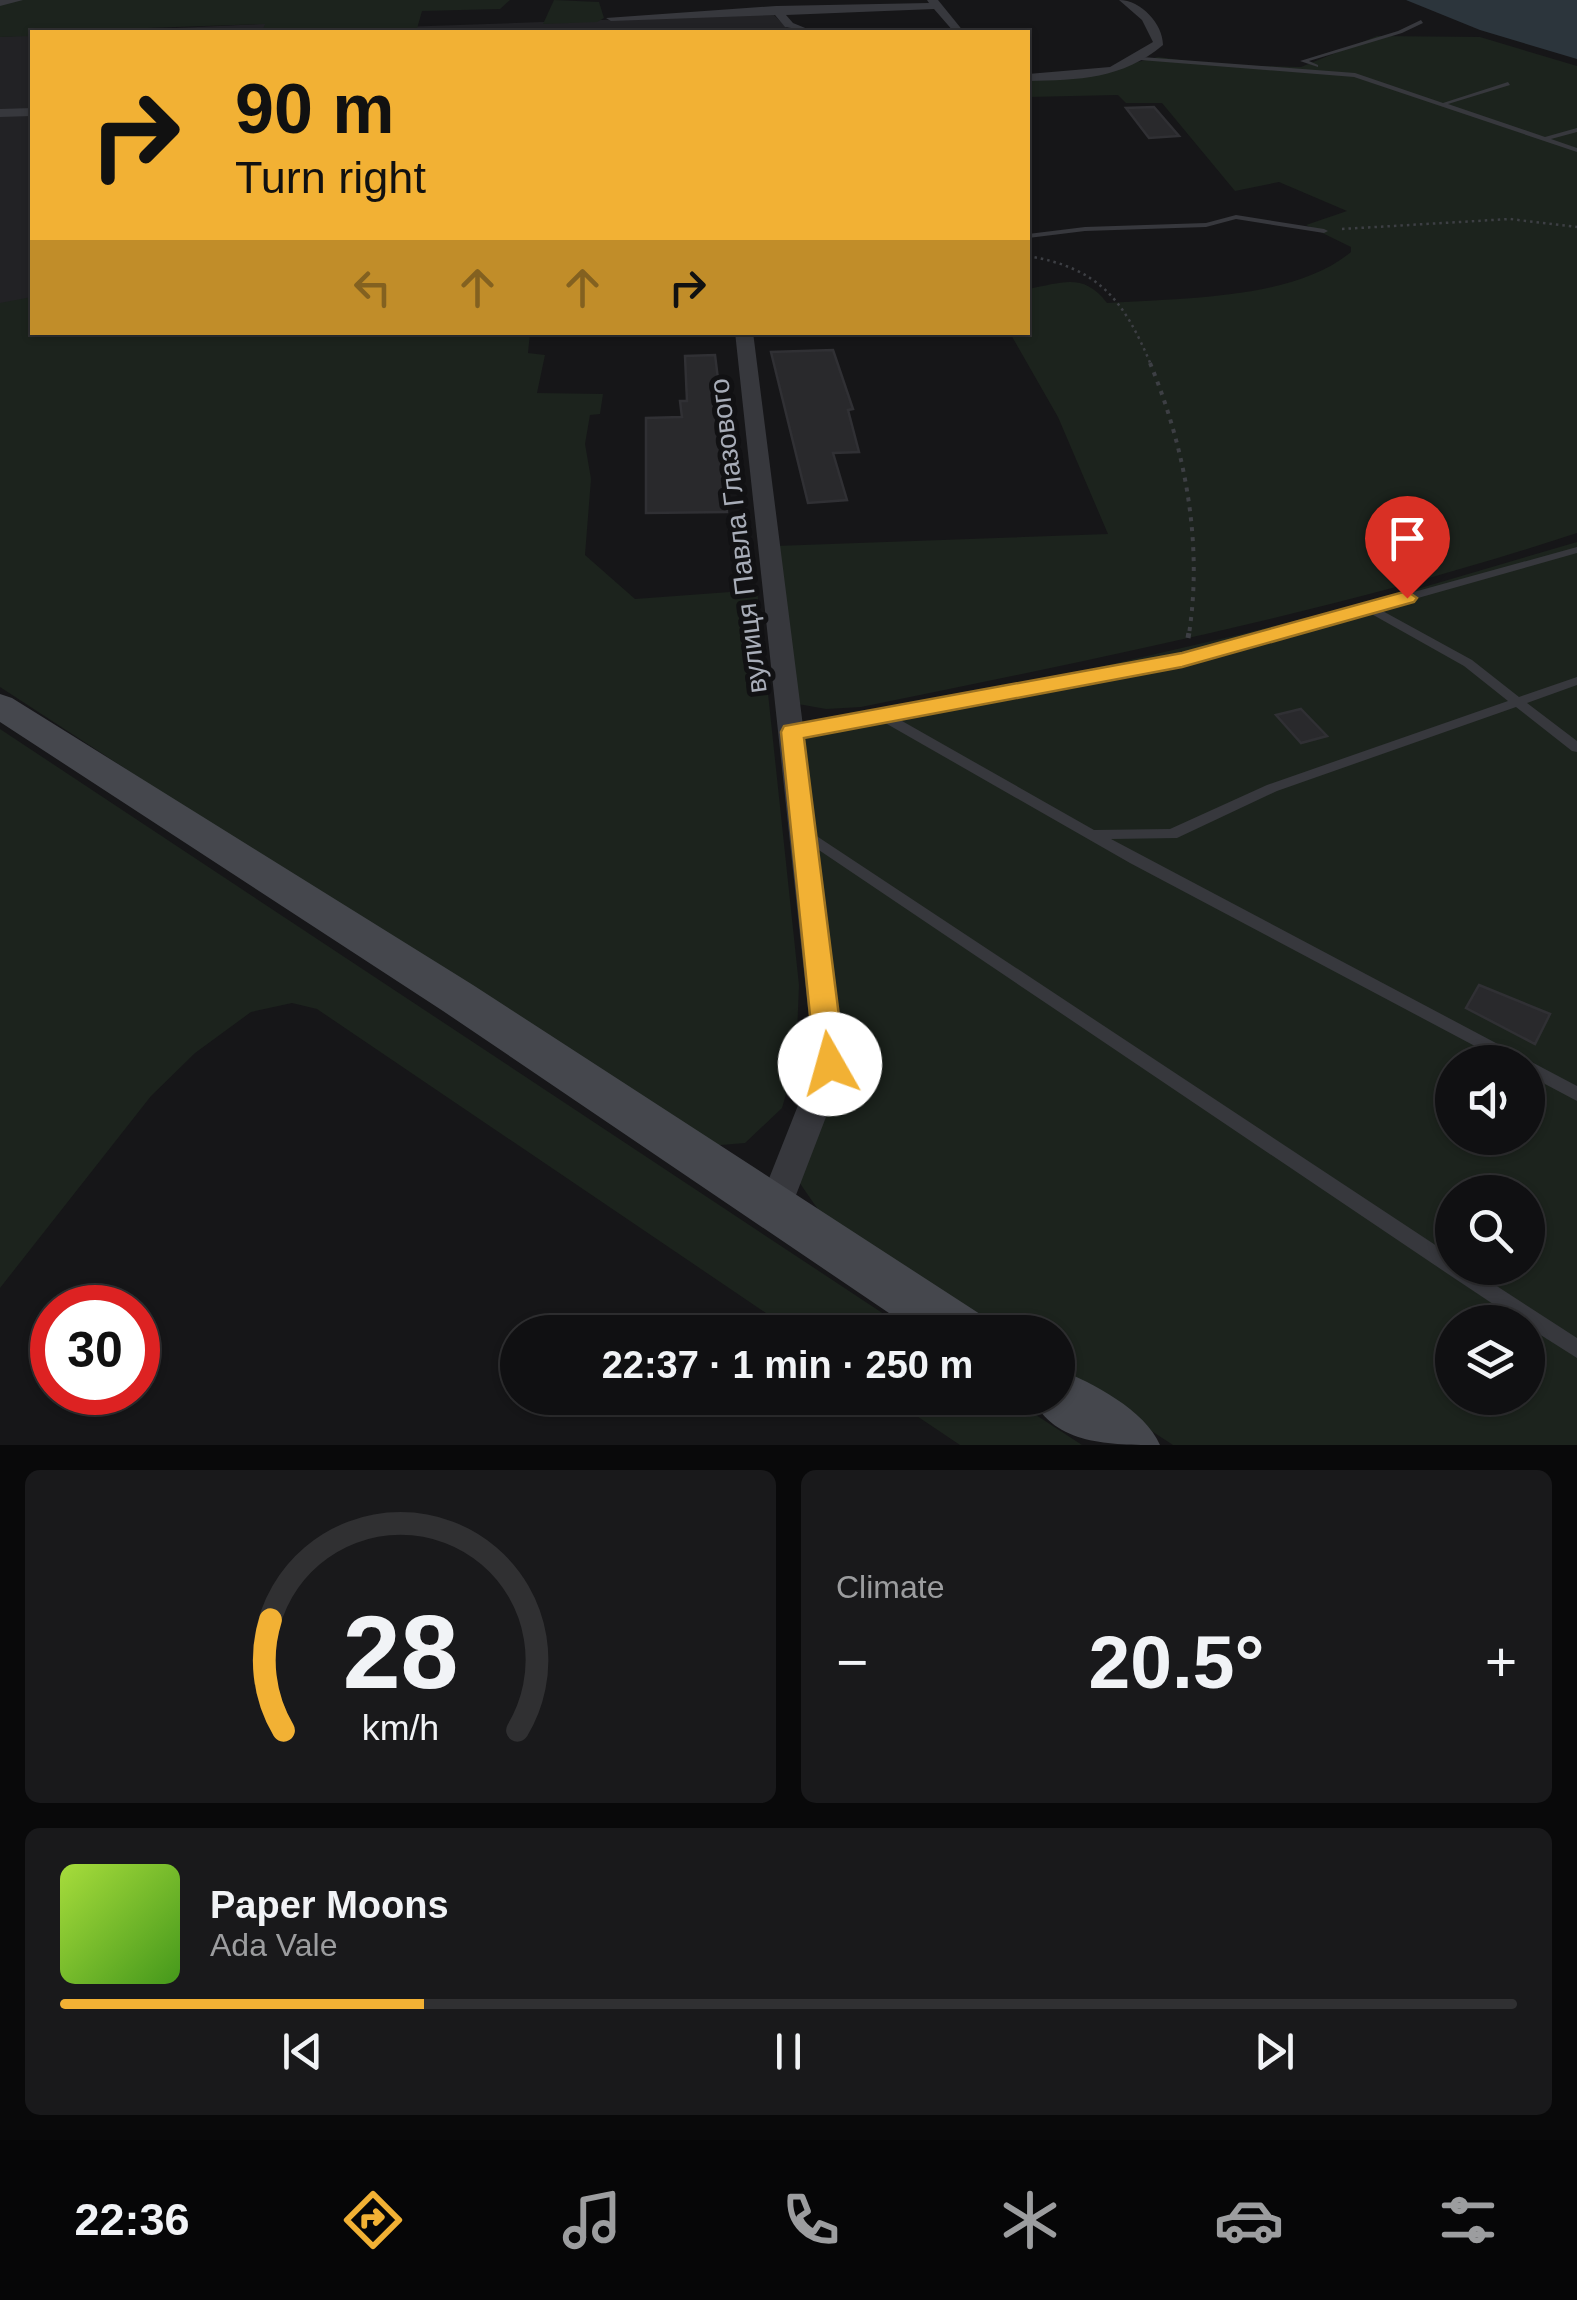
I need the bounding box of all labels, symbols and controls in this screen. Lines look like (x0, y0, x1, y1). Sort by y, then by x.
icon: right (70, 70, 200, 200)
text: 90 m (235, 70, 395, 148)
text: Turn right (235, 152, 426, 203)
icon: left (345, 260, 400, 315)
icon: ahead (450, 260, 505, 315)
icon: ahead (555, 260, 610, 315)
icon: right (660, 260, 715, 315)
street label: вулиця Павла Глазового (703, 377, 773, 695)
pin (1365, 496, 1450, 599)
icon: arrive (1380, 511, 1435, 566)
position arrow (778, 1012, 882, 1116)
map controls (1435, 1045, 1545, 1415)
button: sound (1435, 1045, 1545, 1155)
button: search (1435, 1175, 1545, 1285)
speed limit sign: 30 (30, 1285, 160, 1415)
button: layers (1435, 1305, 1545, 1415)
text: 22:37 · 1 min · 250 m (602, 1344, 973, 1386)
text: Climate (836, 1569, 944, 1605)
text: 28 (343, 1594, 458, 1710)
text: 20.5° (1089, 1620, 1264, 1704)
text: − (836, 1631, 868, 1693)
text: + (1485, 1631, 1517, 1693)
text: km/h (362, 1708, 439, 1748)
text: Paper Moons (210, 1884, 449, 1926)
text: Ada Vale (210, 1927, 338, 1963)
icon: previous (275, 2024, 330, 2079)
icon: pause (761, 2024, 816, 2079)
icon: next (1247, 2024, 1302, 2079)
icon: directions (338, 2185, 408, 2255)
icon: music (557, 2185, 627, 2255)
icon: phone (776, 2185, 846, 2255)
icon: climate (995, 2185, 1065, 2255)
icon: car (1214, 2185, 1284, 2255)
icon: filters (1433, 2185, 1503, 2255)
text: 22:36 (74, 2194, 190, 2245)

